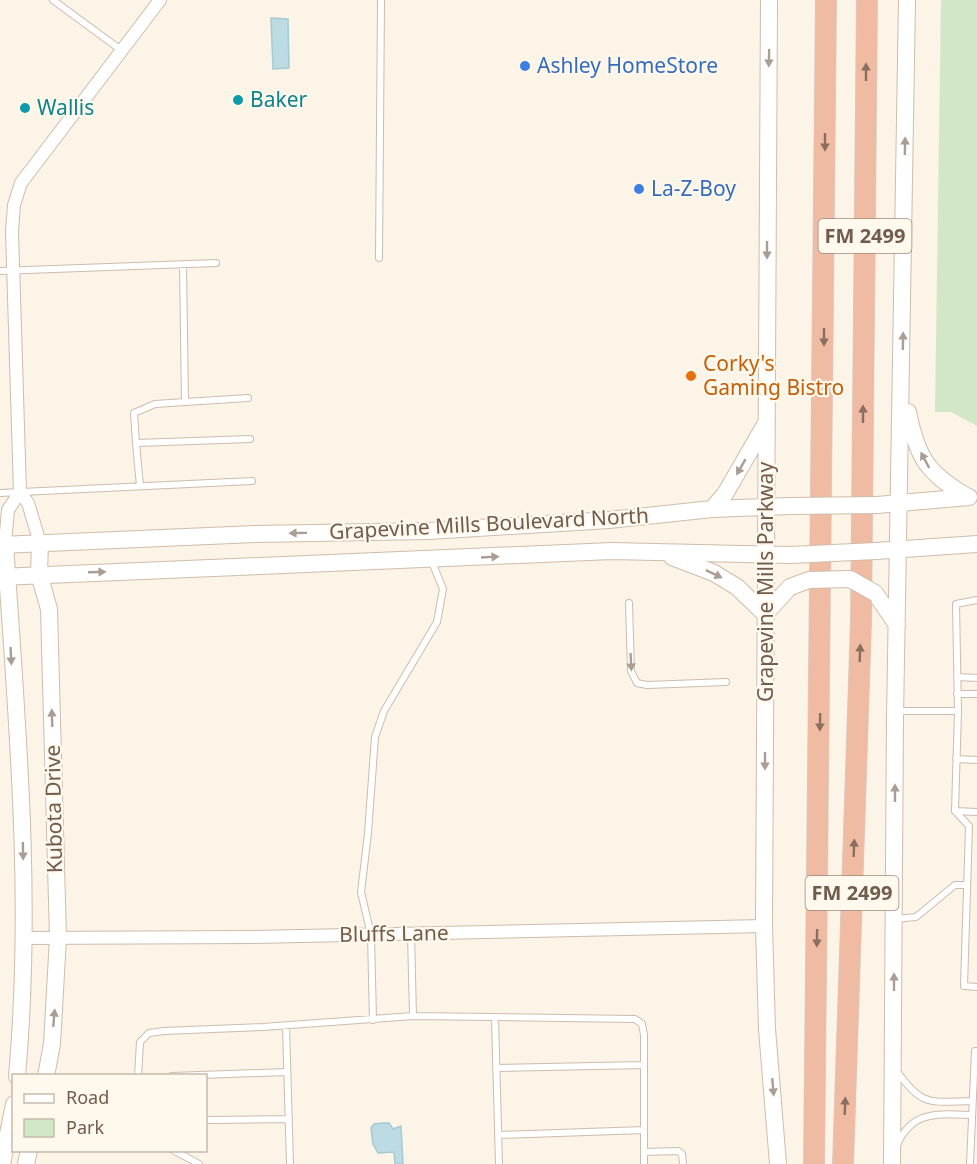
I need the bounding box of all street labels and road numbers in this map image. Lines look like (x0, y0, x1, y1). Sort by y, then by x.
road number: FM 2499 (818, 219, 912, 253)
street label: Grapevine Mills Parkway (751, 462, 779, 702)
street label: Grapevine Mills Boulevard North (328, 501, 649, 545)
street label: Kubota Drive (38, 745, 68, 873)
road number: FM 2499 (806, 876, 898, 910)
street label: Bluffs Lane (339, 918, 449, 948)

